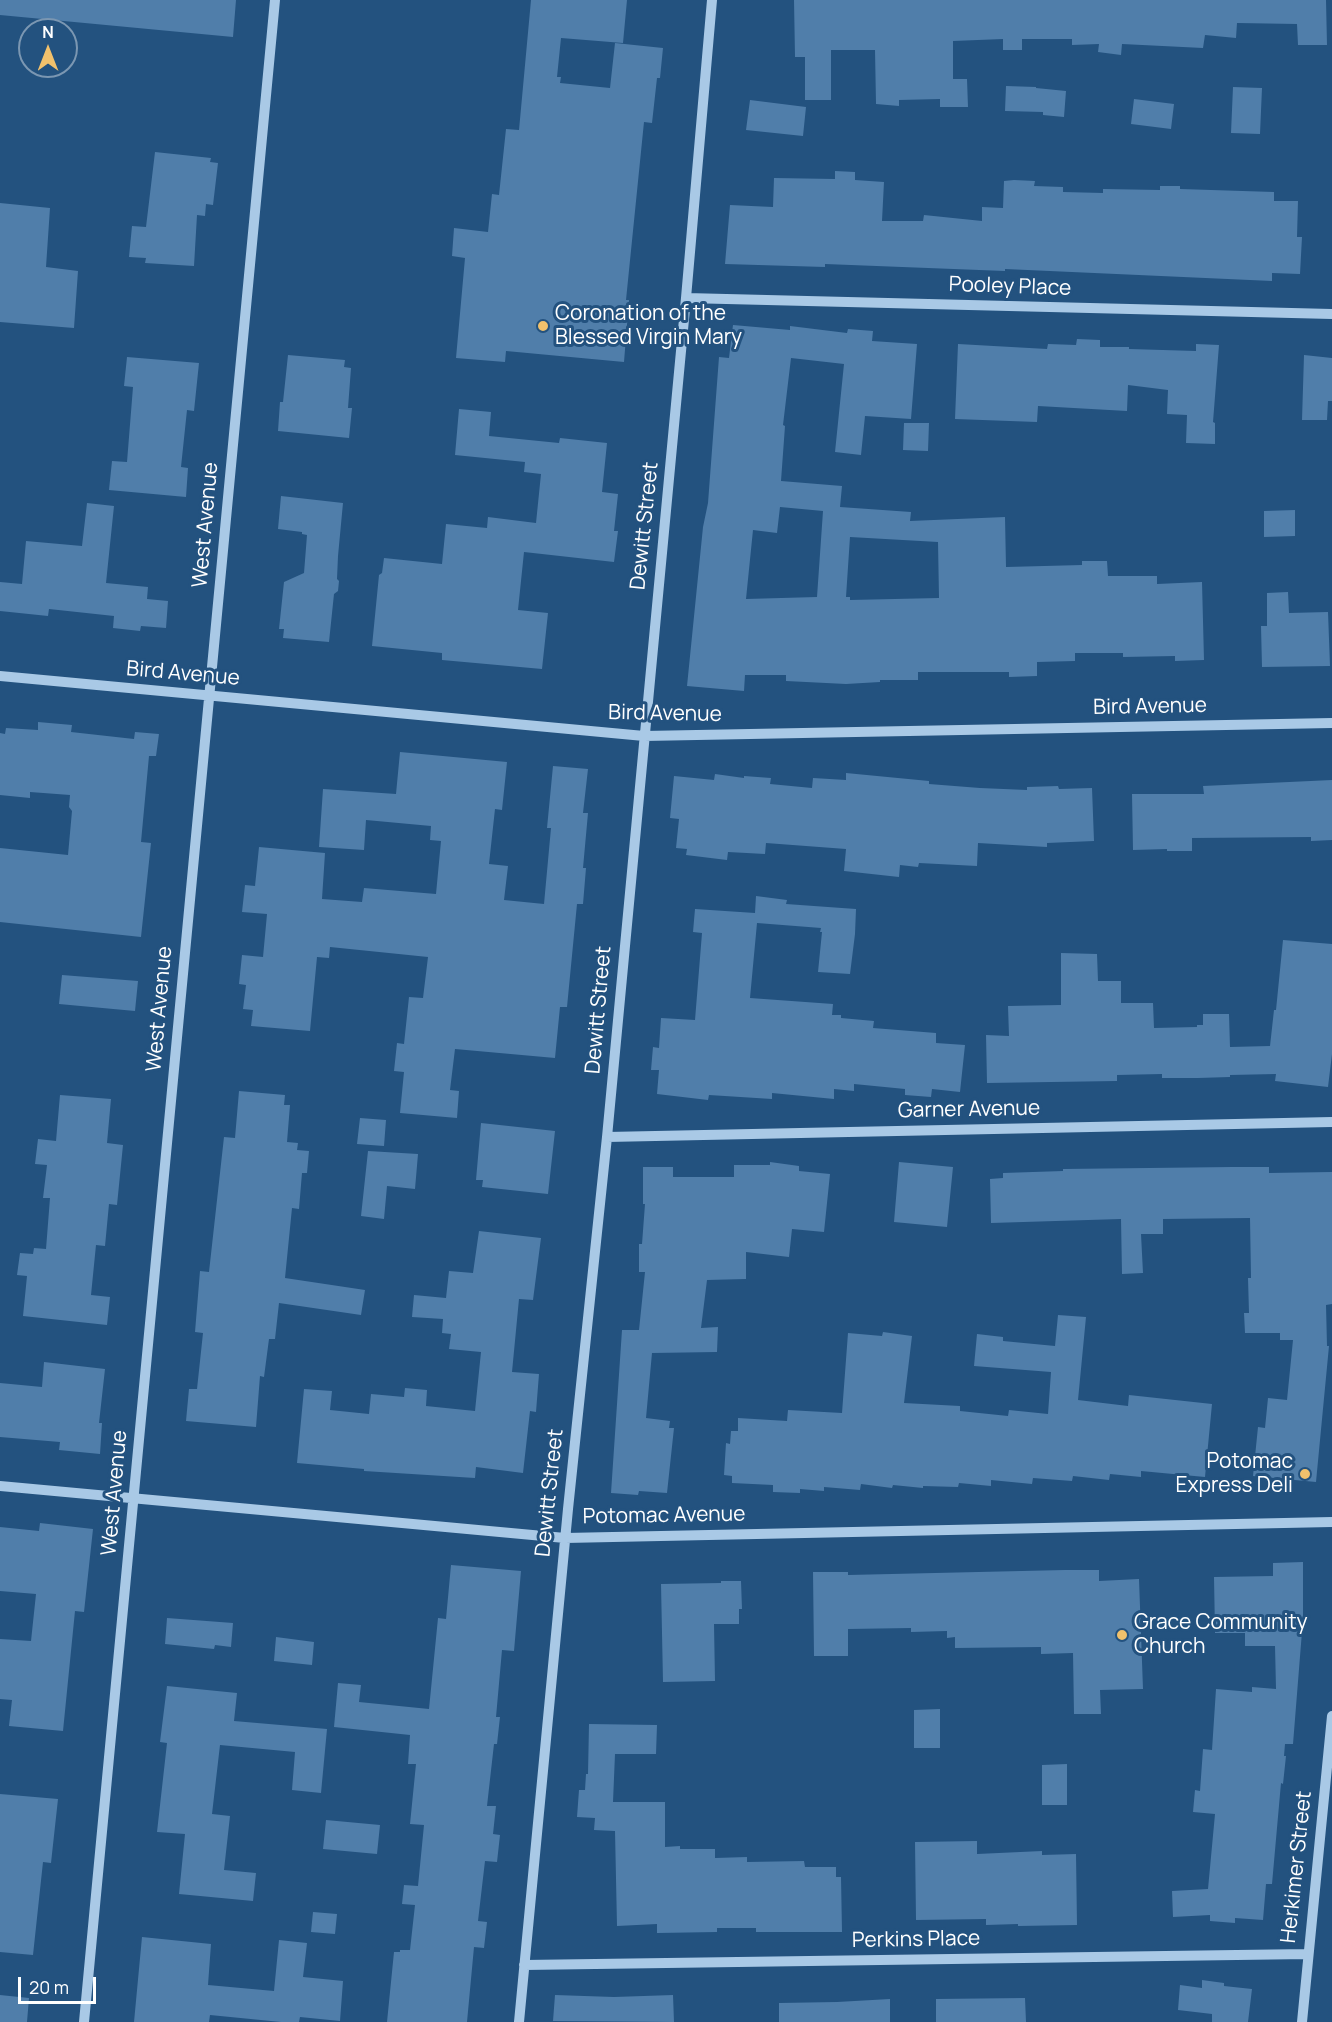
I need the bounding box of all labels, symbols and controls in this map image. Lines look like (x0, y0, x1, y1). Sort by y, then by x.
north arrow (18, 18, 78, 78)
text: N (42, 21, 54, 43)
street label: Pooley Place (948, 272, 1072, 302)
place label: Coronation of the Blessed Virgin Mary (555, 301, 742, 351)
marker: Coronation of the Blessed Virgin Mary (536, 319, 550, 333)
street label: West Avenue (188, 461, 224, 589)
street label: Dewitt Street (626, 461, 664, 591)
street label: Bird Avenue (125, 656, 241, 692)
street label: Bird Avenue (1093, 693, 1207, 721)
street label: Bird Avenue (608, 700, 722, 728)
street label: West Avenue (142, 945, 178, 1073)
street label: Dewitt Street (581, 945, 617, 1075)
street label: Garner Avenue (898, 1096, 1040, 1124)
street label: Dewitt Street (531, 1428, 569, 1558)
street label: West Avenue (97, 1429, 133, 1557)
place label: Potomac Express Deli (1175, 1449, 1293, 1499)
marker: Potomac Express Deli (1298, 1467, 1312, 1481)
street label: Potomac Avenue (582, 1502, 746, 1530)
place label: Grace Community Church (1134, 1610, 1307, 1660)
marker: Grace Community Church (1115, 1628, 1129, 1642)
street label: Herkimer Street (1276, 1790, 1318, 1944)
street label: Perkins Place (852, 1926, 980, 1954)
scale bar (21, 1965, 99, 2003)
text: 20 m (29, 1975, 69, 1999)

